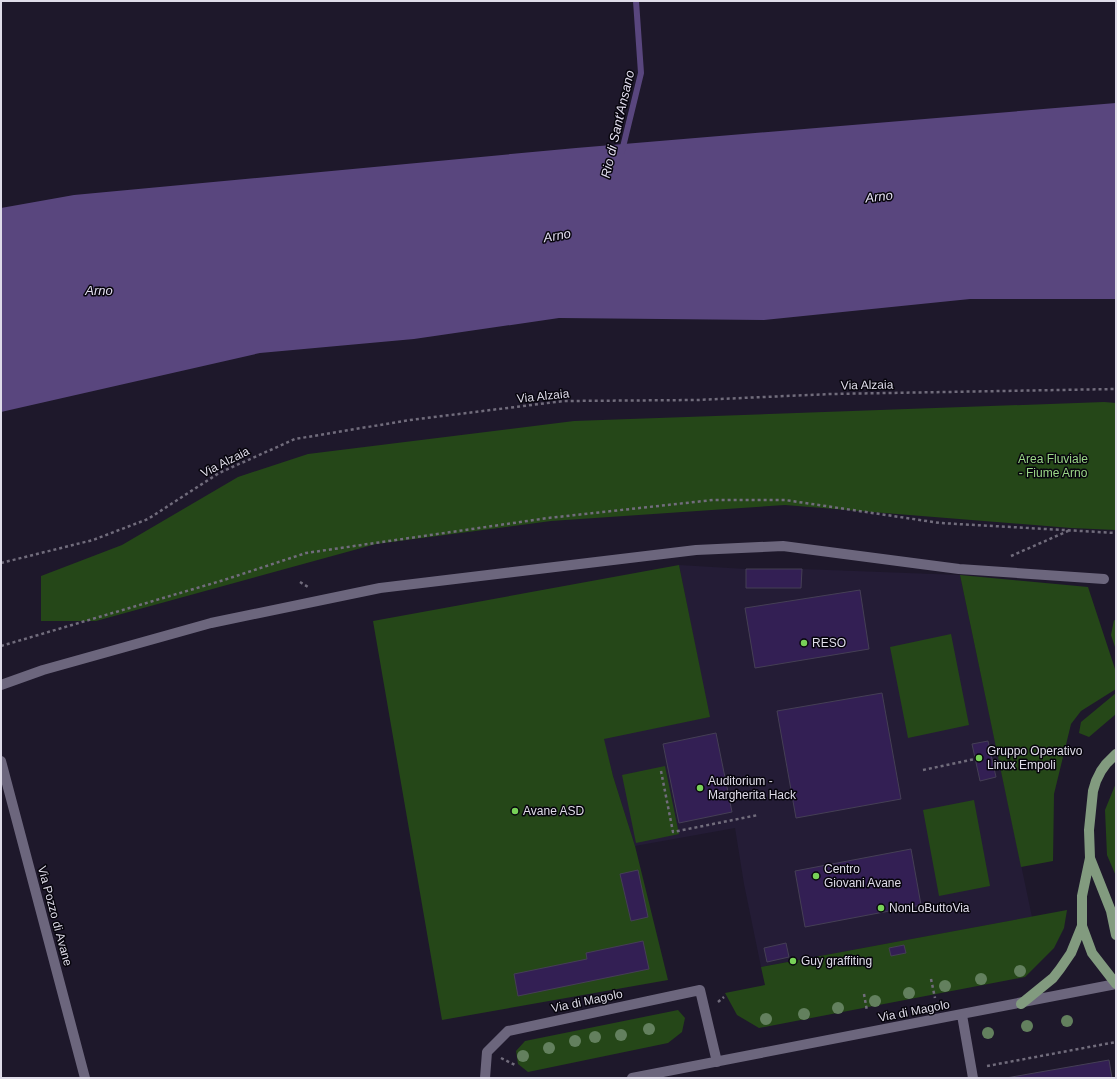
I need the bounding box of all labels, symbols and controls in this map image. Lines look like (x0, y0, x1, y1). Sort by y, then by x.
water label: Rio di Sant'Ansano (598, 69, 637, 179)
water label: Arno (864, 188, 893, 205)
water label: Arno (541, 226, 572, 245)
water label: Arno (84, 283, 113, 298)
street label: Via Alzaia (841, 378, 894, 392)
street label: Via Alzaia (516, 386, 570, 406)
street label: Via Alzaia (198, 444, 252, 480)
park label: Area Fluviale - Fiume Arno (1018, 452, 1088, 480)
place label: RESO (812, 636, 846, 650)
marker: RESO (799, 638, 809, 648)
place label: Gruppo Operativo Linux Empoli (987, 744, 1083, 772)
marker: Gruppo Operativo Linux Empoli (974, 753, 984, 763)
place label: Auditorium - Margherita Hack (708, 774, 797, 802)
marker: Auditorium - Margherita Hack (695, 783, 705, 793)
place label: Avane ASD (523, 804, 584, 818)
marker: Avane ASD (510, 806, 520, 816)
place label: Centro Giovani Avane (824, 862, 901, 890)
street label: Via Pozzo di Avane (35, 864, 75, 968)
marker: Centro Giovani Avane (811, 871, 821, 881)
place label: NonLoButtoVia (889, 901, 970, 915)
marker: NonLoButtoVia (876, 903, 886, 913)
place label: Guy graffiting (801, 954, 872, 968)
marker: Guy graffiting (788, 956, 798, 966)
street label: Via di Magolo (550, 987, 624, 1015)
street label: Via di Magolo (877, 997, 951, 1025)

